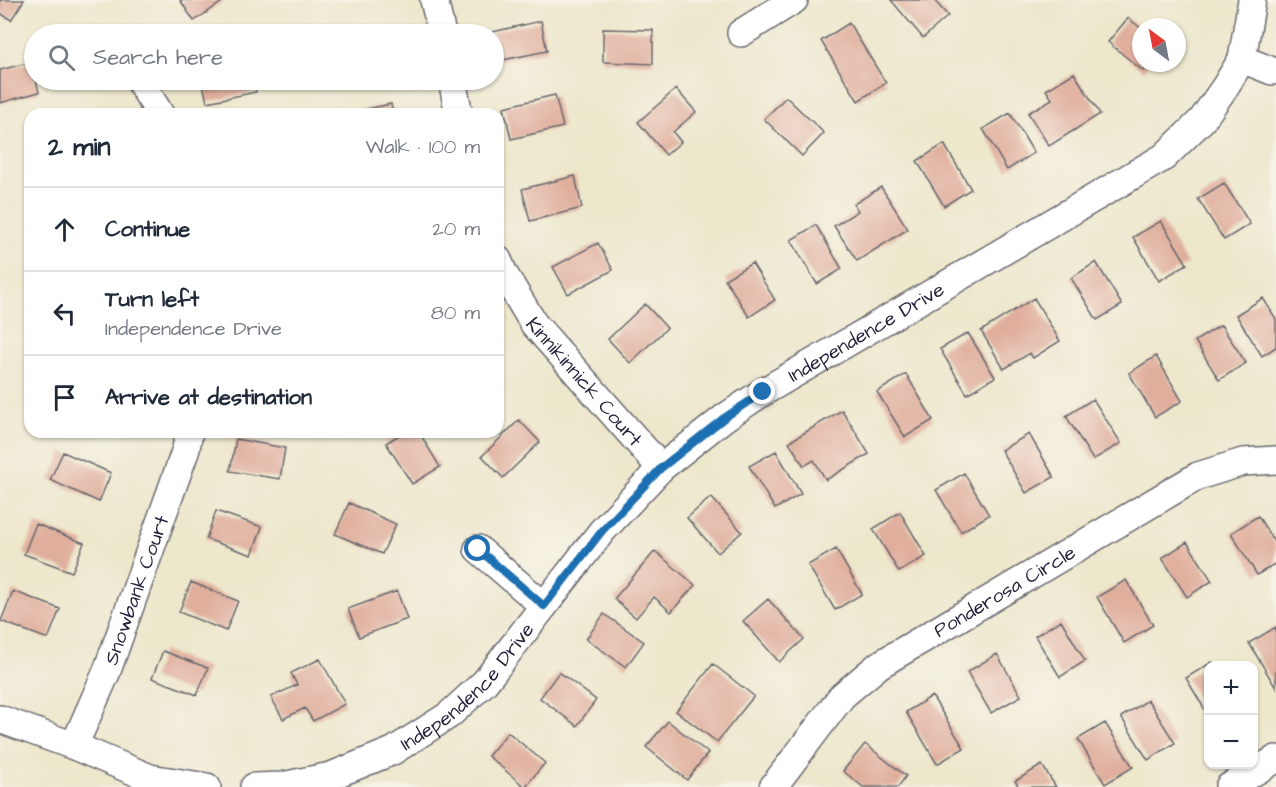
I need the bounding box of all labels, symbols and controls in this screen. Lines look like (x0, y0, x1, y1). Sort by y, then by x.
north arrow (1132, 18, 1186, 72)
search box (24, 24, 504, 90)
icon: search (45, 41, 78, 74)
text: Search here (93, 42, 223, 73)
text: 2 min (48, 129, 110, 165)
text: Walk · 100 m (365, 133, 480, 161)
icon: ahead (48, 213, 81, 246)
text: Continue (105, 214, 190, 245)
text: 20 m (432, 215, 480, 243)
street label: Independence Drive (783, 276, 950, 389)
text: Turn left (105, 284, 199, 315)
icon: left (48, 297, 81, 330)
text: 80 m (431, 299, 480, 327)
street label: Kinnikinnick Court (519, 311, 649, 453)
text: Independence Drive (105, 315, 282, 343)
route end (749, 378, 775, 404)
icon: arrive (48, 381, 81, 414)
text: Arrive at destination (105, 382, 312, 413)
street label: Snowbank Court (97, 512, 176, 669)
route start (464, 535, 490, 561)
street label: Ponderosa Circle (929, 539, 1081, 645)
street label: Independence Drive (395, 617, 541, 758)
map controls (1204, 661, 1258, 769)
button: + (1204, 661, 1258, 715)
button: − (1204, 715, 1258, 769)

